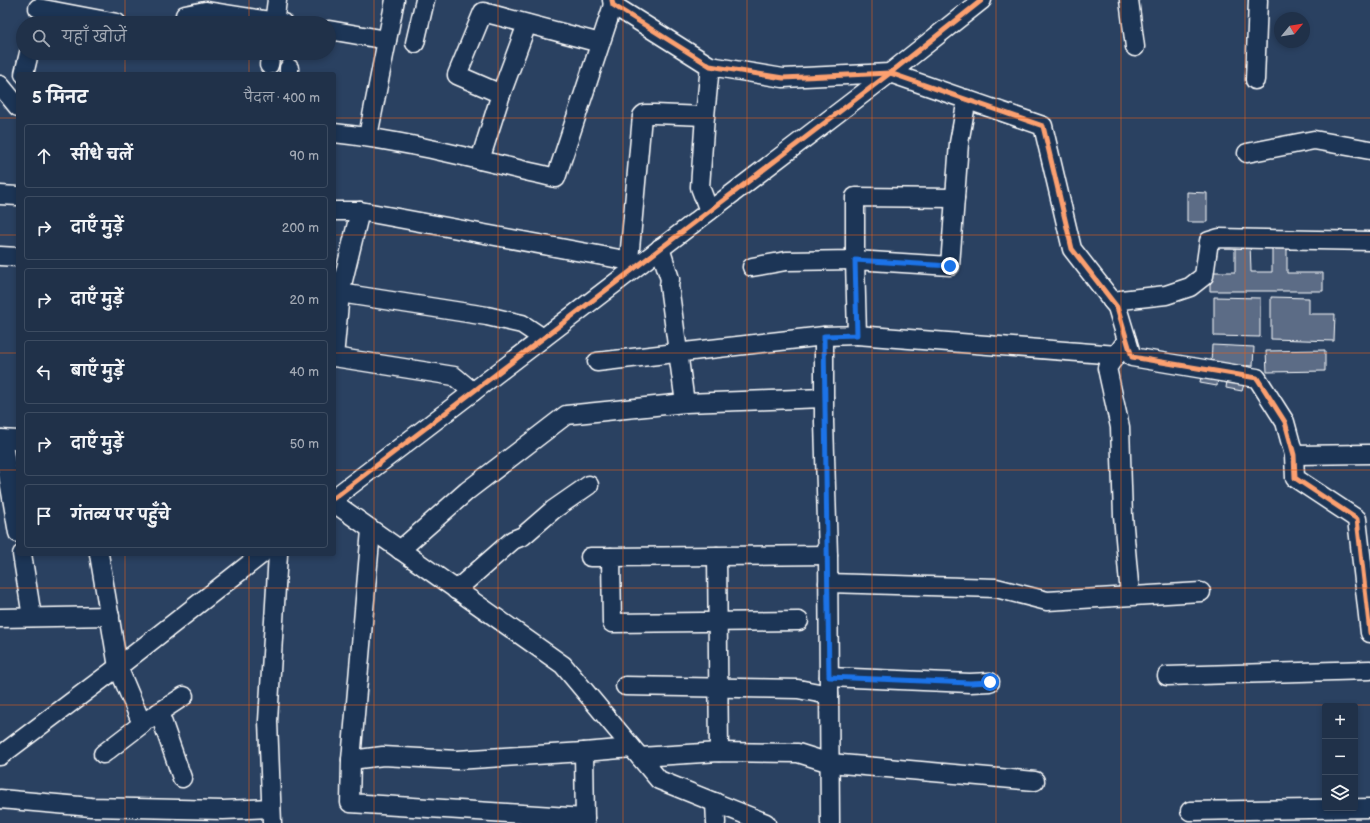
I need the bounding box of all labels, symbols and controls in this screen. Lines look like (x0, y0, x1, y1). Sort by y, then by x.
north arrow (1274, 12, 1310, 48)
search box (16, 16, 336, 60)
icon: search (30, 27, 52, 49)
text: यहाँ खोजें (62, 28, 127, 47)
text: 5 मिनट (32, 88, 88, 108)
text: पैदल · 400 m (244, 90, 320, 106)
icon: ahead (33, 145, 55, 167)
text: सीधे चलें (71, 146, 133, 165)
text: 90 m (290, 148, 319, 164)
icon: right (33, 217, 55, 239)
text: दाएँ मुड़ें (71, 218, 123, 237)
text: 200 m (282, 220, 319, 236)
route end (941, 257, 959, 275)
icon: right (33, 289, 55, 311)
text: दाएँ मुड़ें (71, 290, 123, 309)
text: 20 m (289, 292, 319, 308)
icon: left (33, 361, 55, 383)
text: बाएँ मुड़ें (71, 362, 124, 381)
text: 40 m (289, 364, 319, 380)
icon: right (33, 433, 55, 455)
text: दाएँ मुड़ें (71, 434, 123, 453)
text: 50 m (290, 436, 319, 452)
icon: arrive (33, 505, 55, 527)
text: गंतव्य पर पहुँचे (71, 506, 170, 525)
route start (981, 673, 999, 691)
map controls (1322, 703, 1358, 811)
button: + (1322, 703, 1358, 739)
button: − (1322, 739, 1358, 775)
button: layers (1322, 775, 1358, 811)

